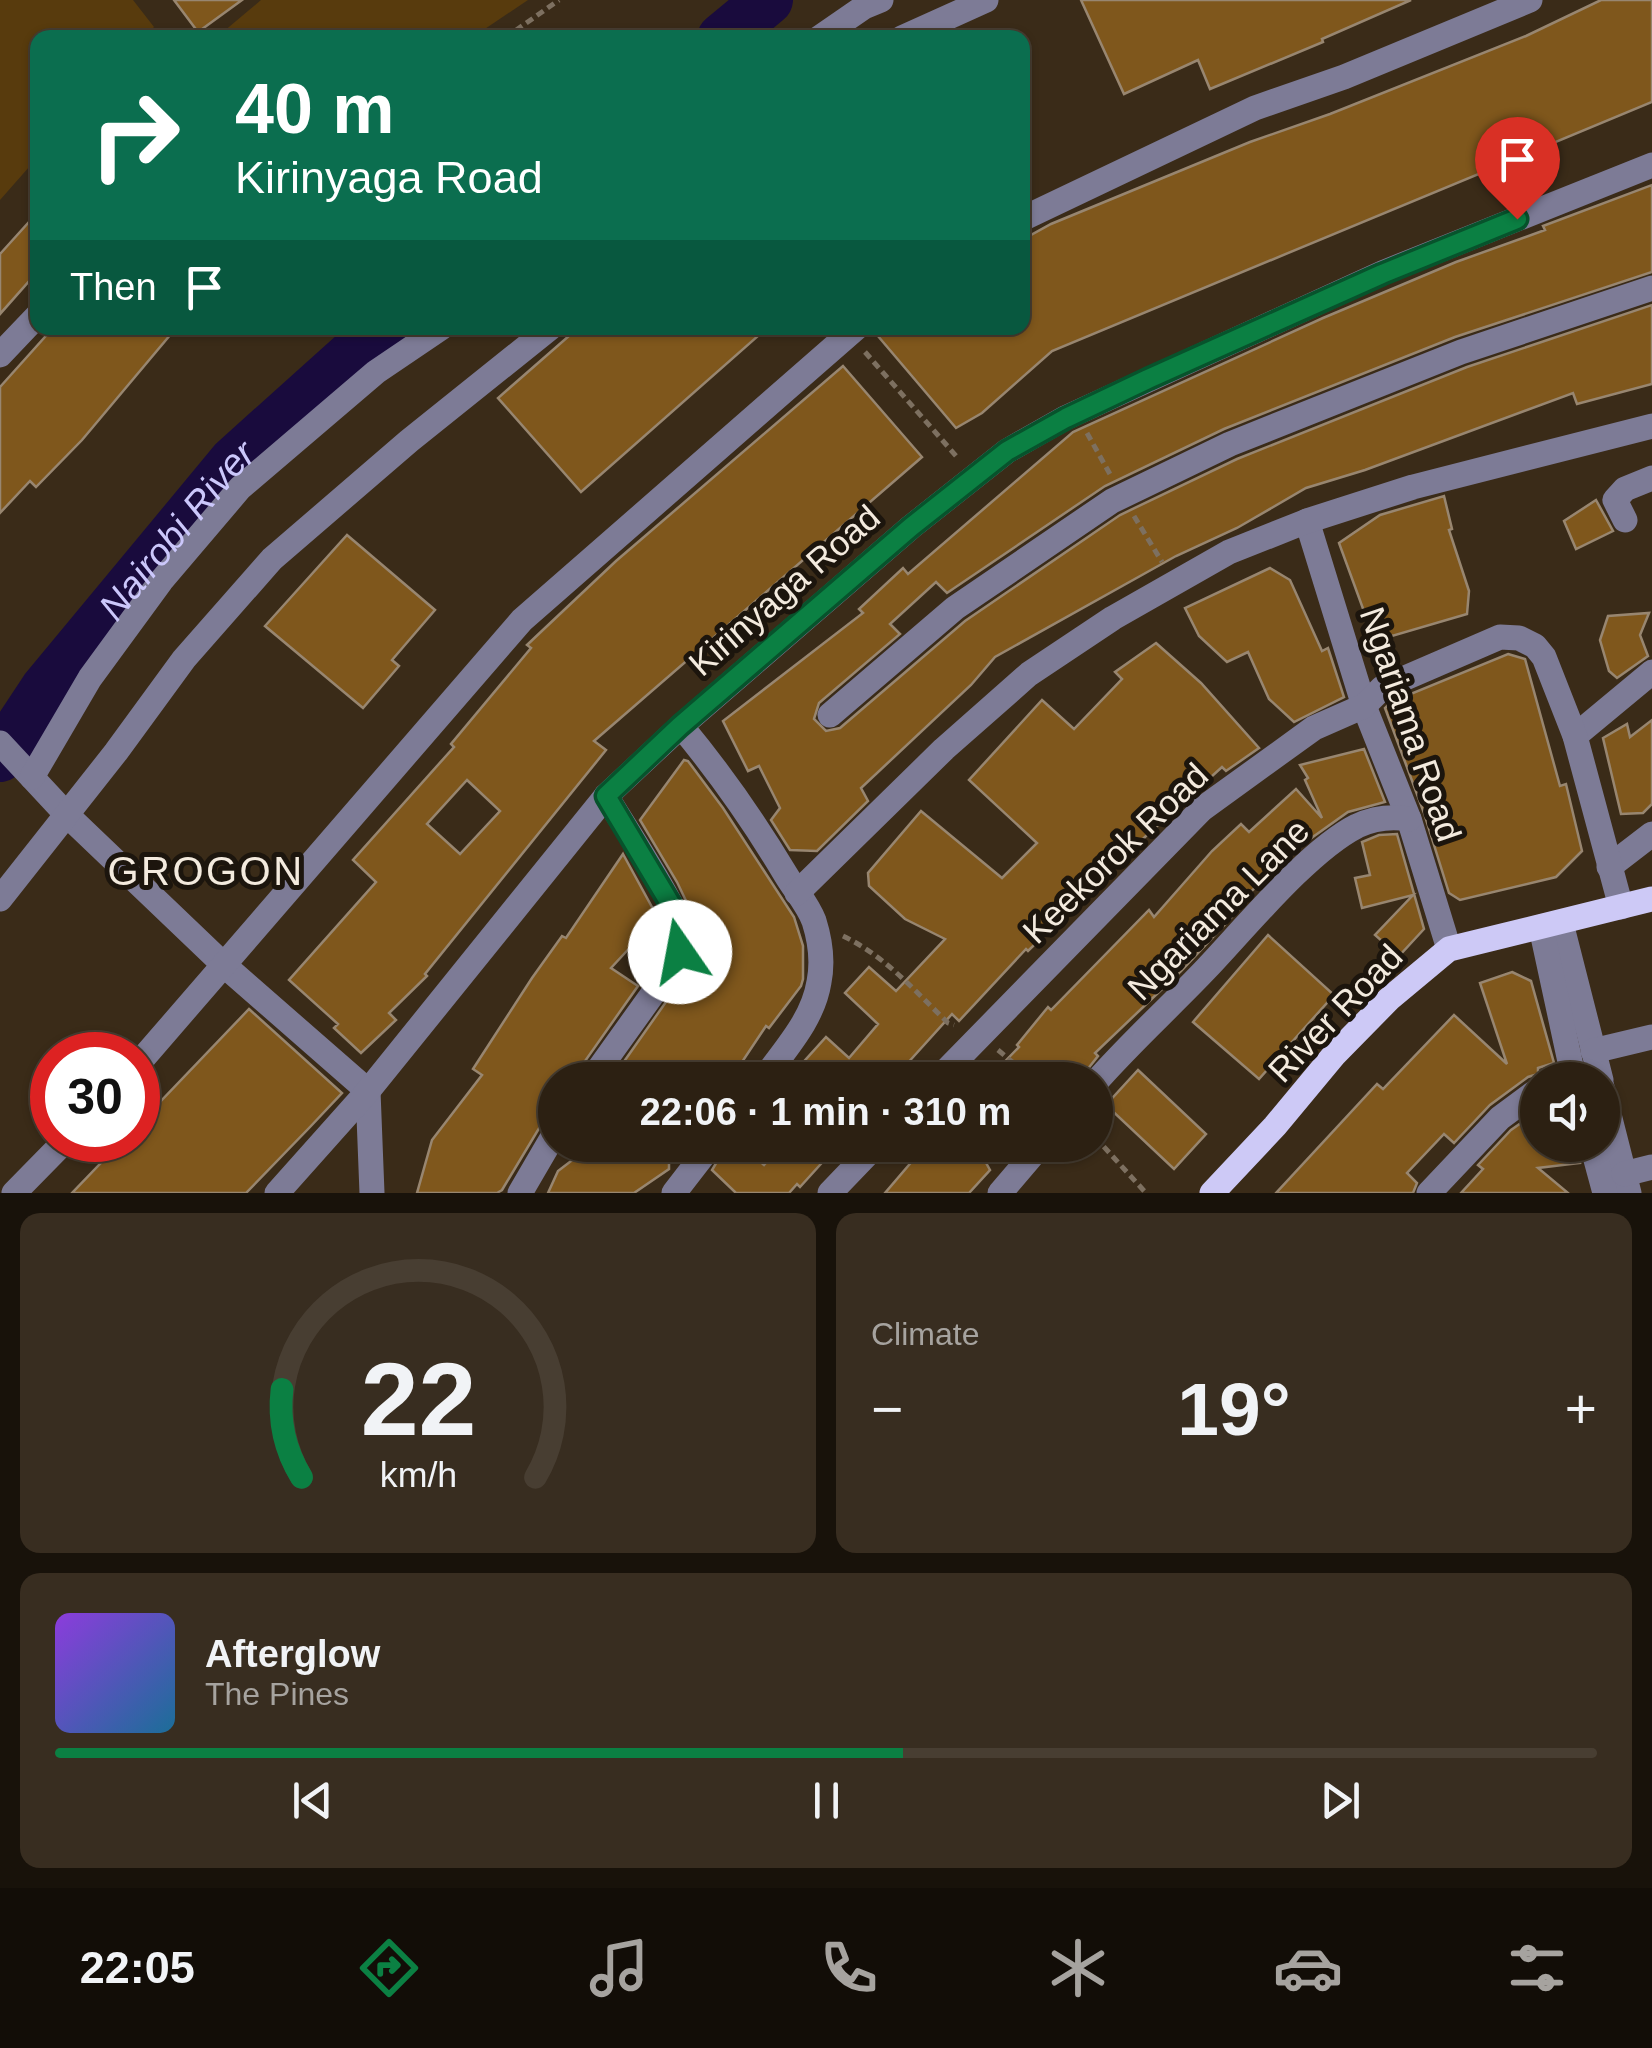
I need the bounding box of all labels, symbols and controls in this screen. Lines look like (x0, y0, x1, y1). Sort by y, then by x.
icon: right (70, 70, 200, 200)
text: 40 m (235, 70, 395, 148)
pin (1475, 117, 1560, 220)
icon: arrive (1490, 132, 1545, 187)
text: Kirinyaga Road (235, 152, 543, 203)
icon: arrive (177, 260, 232, 315)
text: Then (70, 266, 157, 308)
water label: Nairobi River (90, 431, 264, 628)
street label: Kirinyaga Road (681, 497, 887, 683)
street label: Ngariama Road (1353, 602, 1469, 846)
street label: Keekorok Road (1015, 755, 1215, 951)
street label: Ngariama Lane (1120, 811, 1316, 1007)
district label: GROGON (107, 849, 305, 893)
position arrow (628, 900, 732, 1004)
street label: River Road (1260, 936, 1410, 1090)
speed limit sign: 30 (30, 1032, 160, 1162)
map controls (1520, 1062, 1620, 1162)
button: sound (1520, 1062, 1620, 1162)
text: 22:06 · 1 min · 310 m (640, 1091, 1011, 1133)
text: Climate (871, 1316, 979, 1352)
text: 22 (360, 1341, 476, 1457)
text: 19° (1177, 1367, 1291, 1451)
text: − (871, 1378, 903, 1440)
text: + (1565, 1378, 1597, 1440)
text: km/h (379, 1455, 457, 1495)
text: Afterglow (205, 1633, 380, 1675)
text: The Pines (205, 1676, 349, 1712)
icon: previous (285, 1773, 340, 1828)
icon: pause (799, 1773, 854, 1828)
icon: next (1313, 1773, 1368, 1828)
icon: directions (354, 1933, 424, 2003)
icon: music (584, 1933, 654, 2003)
icon: phone (814, 1933, 884, 2003)
icon: climate (1043, 1933, 1113, 2003)
icon: car (1273, 1933, 1343, 2003)
icon: filters (1502, 1933, 1572, 2003)
text: 22:05 (80, 1942, 195, 1993)

